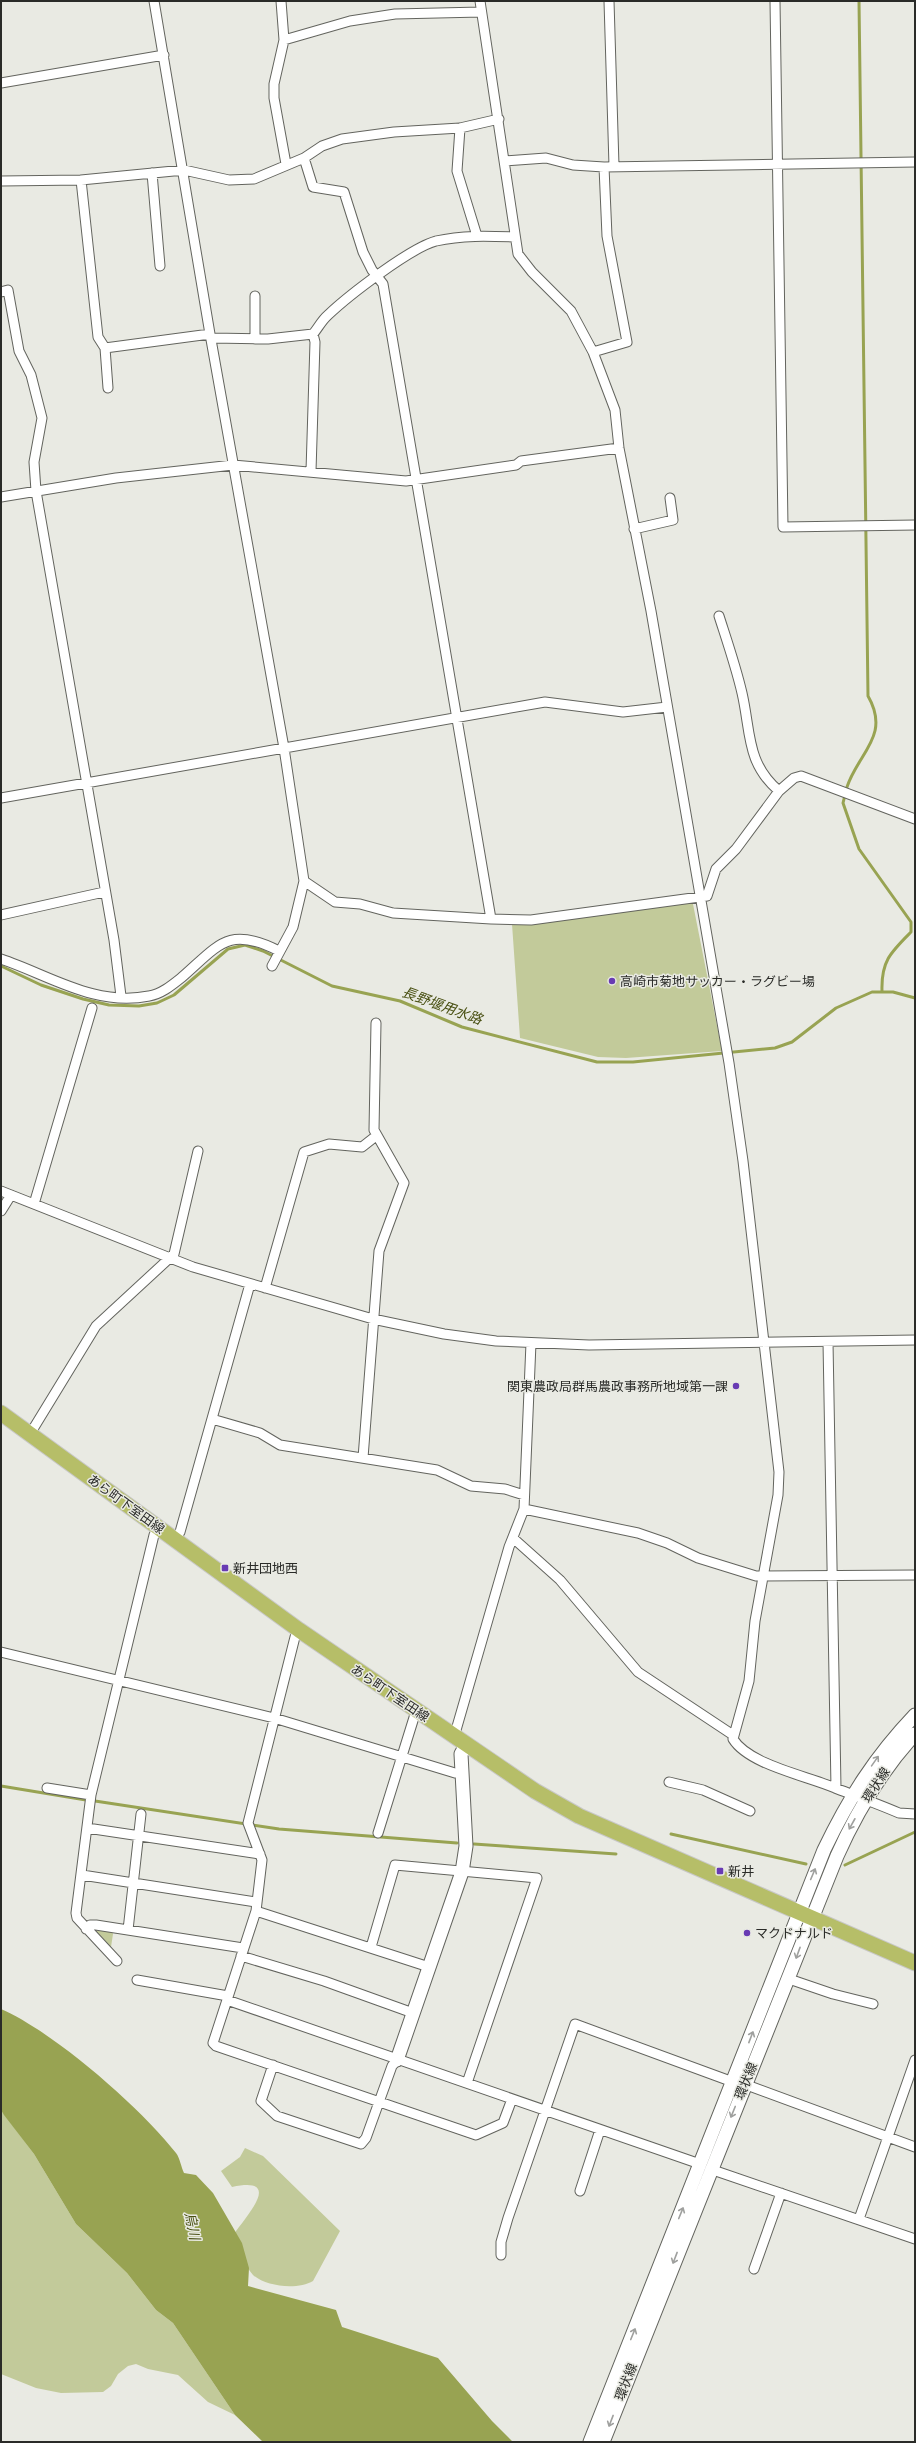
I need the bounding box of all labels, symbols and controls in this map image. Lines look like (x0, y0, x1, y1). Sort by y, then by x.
place label: 高崎市菊地サッカー・ラグビー場 (620, 974, 815, 989)
marker: 高崎市菊地サッカー・ラグビー場 (607, 976, 617, 986)
water label: 長野堰用水路 (400, 984, 485, 1029)
place label: 関東農政局群馬農政事務所地域第一課 (507, 1379, 728, 1394)
marker: 関東農政局群馬農政事務所地域第一課 (731, 1381, 741, 1391)
street label: あら町下室田線 (85, 1471, 167, 1537)
place label: 新井団地西 (233, 1561, 298, 1576)
marker: 新井団地西 (220, 1563, 230, 1573)
street label: あら町下室田線 (348, 1661, 432, 1725)
one-way arrow (871, 1755, 879, 1766)
street label: 環状線 (859, 1765, 893, 1805)
one-way arrow (848, 1818, 855, 1830)
place label: 新井 (728, 1864, 754, 1879)
marker: 新井 (715, 1866, 725, 1876)
one-way arrow (810, 1869, 817, 1881)
place label: マクドナルド (755, 1926, 833, 1941)
marker: マクドナルド (742, 1928, 752, 1938)
one-way arrow (794, 1947, 801, 1960)
one-way arrow (748, 2031, 756, 2043)
street label: 環状線 (732, 2060, 760, 2102)
one-way arrow (729, 2106, 737, 2118)
one-way arrow (677, 2208, 685, 2220)
water label: 烏川 (181, 2211, 204, 2243)
one-way arrow (671, 2251, 679, 2263)
one-way arrow (629, 2329, 637, 2341)
street label: 環状線 (612, 2361, 640, 2403)
one-way arrow (606, 2415, 614, 2427)

